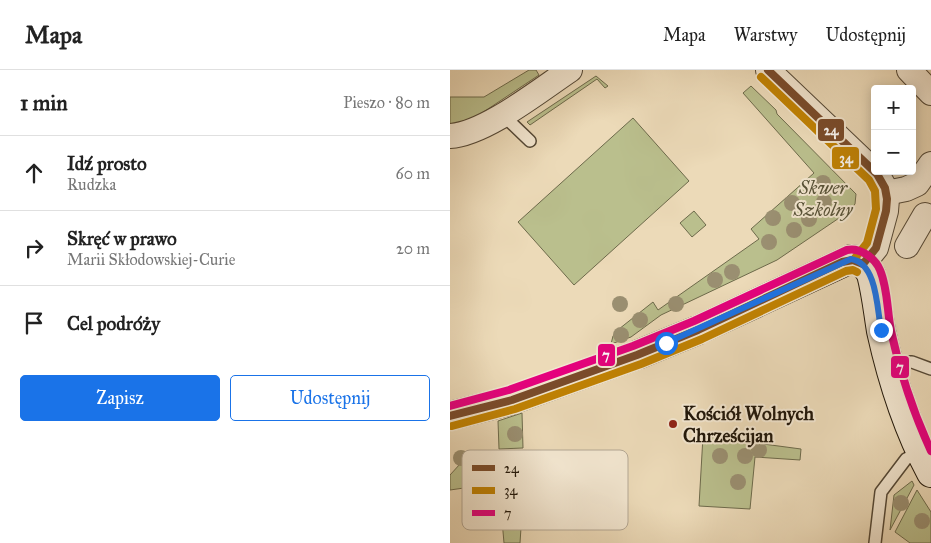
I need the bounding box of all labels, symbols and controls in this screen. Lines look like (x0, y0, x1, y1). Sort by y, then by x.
text: Mapa (25, 20, 82, 50)
text: Mapa (663, 24, 706, 46)
text: Warstwy (734, 24, 797, 46)
text: Udostępnij (825, 24, 906, 46)
map controls (871, 85, 916, 175)
button: + (871, 85, 916, 130)
text: 1 min (20, 90, 68, 116)
text: Pieszo · 80 m (343, 93, 430, 112)
line badge: 24 (817, 118, 845, 142)
text: 24 (824, 122, 840, 140)
button: − (871, 130, 916, 175)
line badge: 34 (831, 146, 860, 170)
text: 34 (839, 150, 854, 168)
text: Idź prosto (67, 152, 147, 175)
icon: ahead (20, 159, 48, 187)
text: 60 m (396, 164, 430, 183)
text: Rudzka (67, 175, 116, 194)
park label: Skwer Szkolny (792, 176, 853, 221)
text: Skręć w prawo (67, 227, 177, 250)
icon: right (20, 234, 48, 262)
text: 20 m (396, 239, 430, 258)
text: Marii Skłodowskiej-Curie (67, 250, 235, 269)
icon: arrive (20, 309, 48, 337)
text: Cel podróży (67, 312, 160, 335)
route end (870, 319, 893, 342)
route start (655, 332, 678, 355)
line badge: 7 (597, 343, 616, 367)
text: 7 (602, 347, 610, 364)
line badge: 7 (890, 355, 910, 379)
text: 7 (896, 359, 904, 376)
button: Zapisz (20, 375, 220, 421)
button: Udostępnij (230, 375, 430, 421)
place label: Kościół Wolnych Chrześcijan (683, 402, 815, 448)
marker: Kościół Wolnych Chrześcijan (667, 418, 679, 430)
legend (462, 450, 628, 530)
text: 24 (504, 460, 520, 477)
text: 34 (504, 482, 519, 499)
text: 7 (504, 505, 511, 522)

